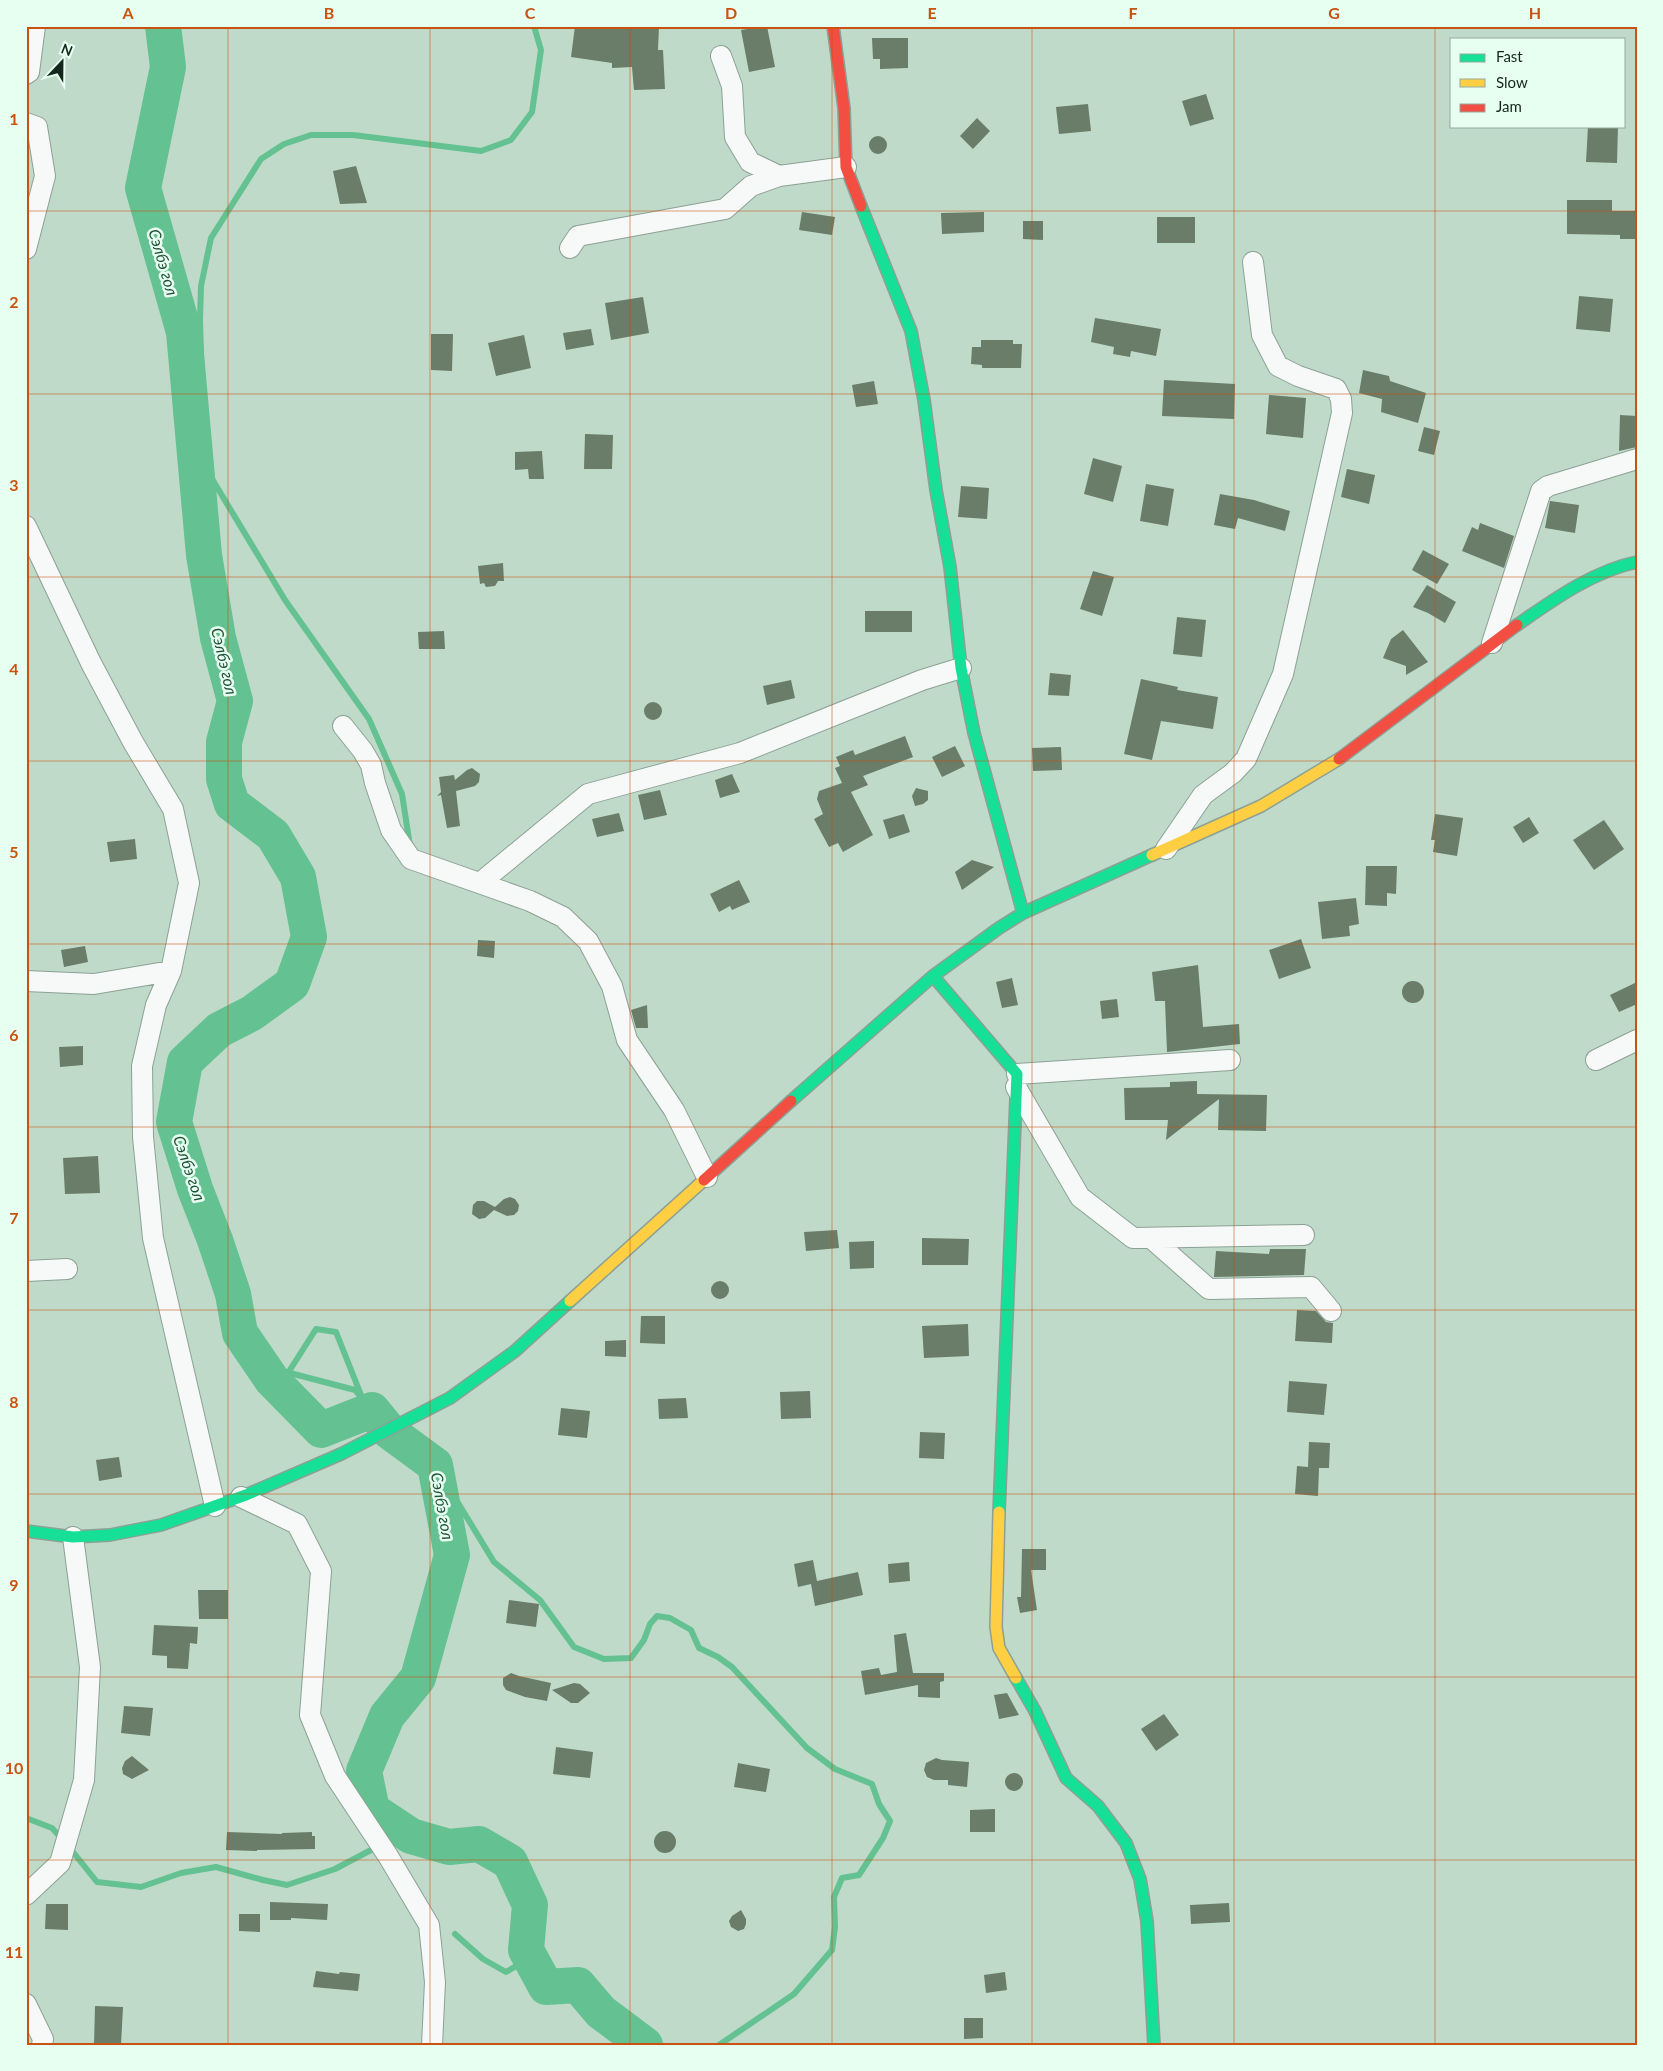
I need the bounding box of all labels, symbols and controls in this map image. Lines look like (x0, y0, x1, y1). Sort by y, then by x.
text: A (121, 3, 134, 22)
text: B (324, 3, 334, 22)
text: C (525, 3, 536, 22)
text: D (725, 3, 737, 22)
text: E (927, 3, 937, 22)
text: F (1128, 3, 1138, 22)
text: G (1328, 3, 1340, 22)
text: H (1529, 3, 1541, 22)
north arrow (38, 38, 88, 88)
legend (1450, 38, 1626, 128)
text: N (59, 40, 75, 59)
text: Fast (1496, 47, 1523, 65)
text: Slow (1496, 73, 1528, 91)
text: Jam (1496, 97, 1522, 115)
text: 1 (9, 109, 19, 128)
water label: Сэлбэ гол (145, 227, 183, 297)
text: 2 (9, 292, 19, 311)
text: 3 (9, 475, 19, 494)
water label: Сэлбэ гол (208, 626, 242, 696)
text: 4 (9, 659, 19, 678)
text: 5 (9, 842, 19, 861)
text: 6 (9, 1025, 19, 1044)
water label: Сэлбэ гол (170, 1133, 210, 1203)
text: 7 (9, 1208, 19, 1227)
text: 8 (9, 1392, 19, 1411)
water label: Сэлбэ гол (428, 1471, 458, 1541)
text: 9 (9, 1575, 19, 1594)
text: 10 (5, 1758, 23, 1777)
text: 11 (5, 1942, 23, 1961)

